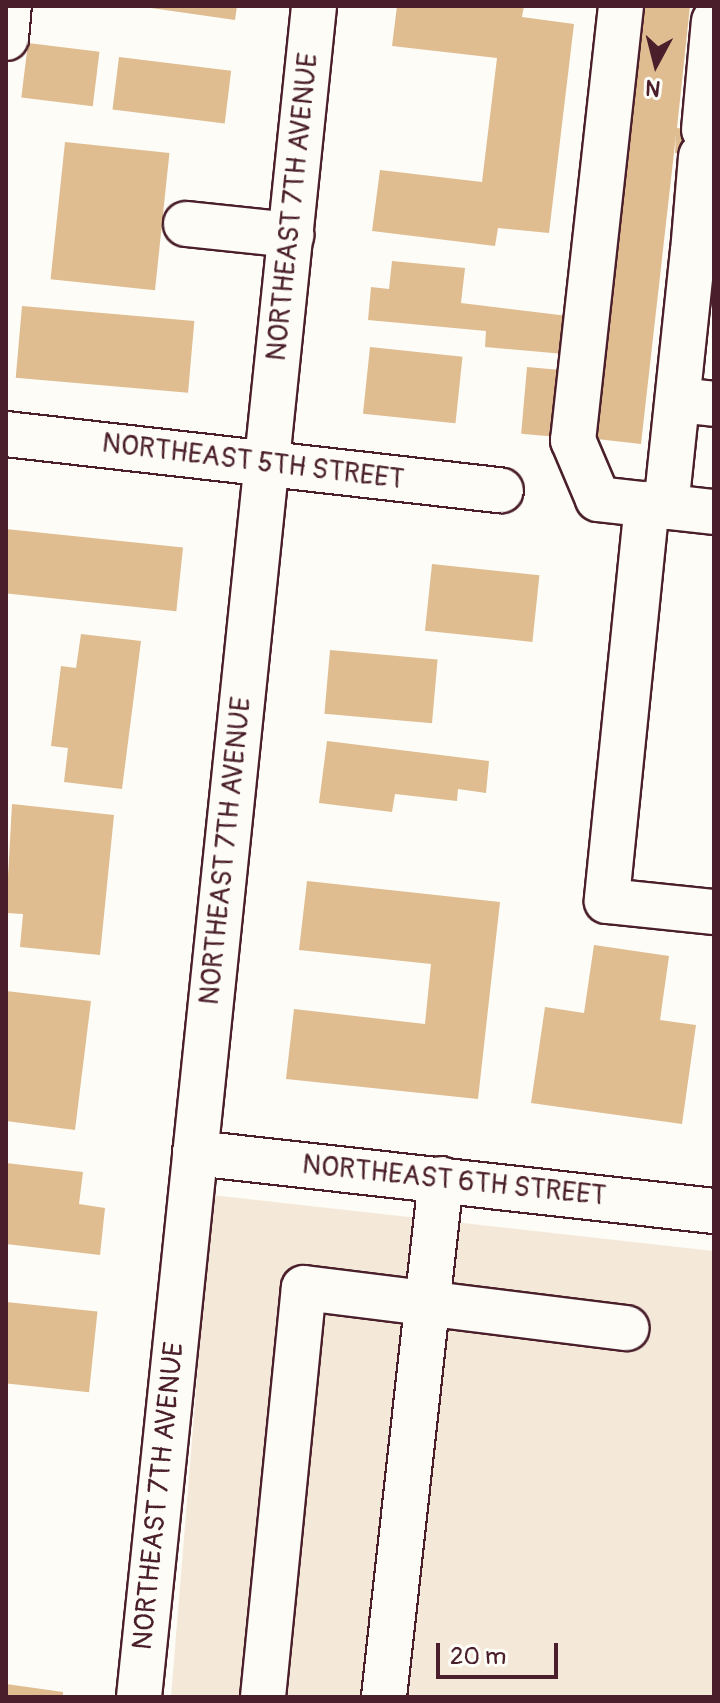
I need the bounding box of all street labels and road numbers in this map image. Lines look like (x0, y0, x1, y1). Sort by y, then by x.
street label: NORTHEAST 7TH AVENUE (260, 51, 326, 363)
street label: NORTHEAST 5TH STREET (100, 427, 406, 497)
street label: NORTHEAST 7TH AVENUE (193, 695, 259, 1007)
street label: NORTHEAST 6TH STREET (300, 1148, 608, 1214)
street label: NORTHEAST 7TH AVENUE (126, 1340, 192, 1652)

